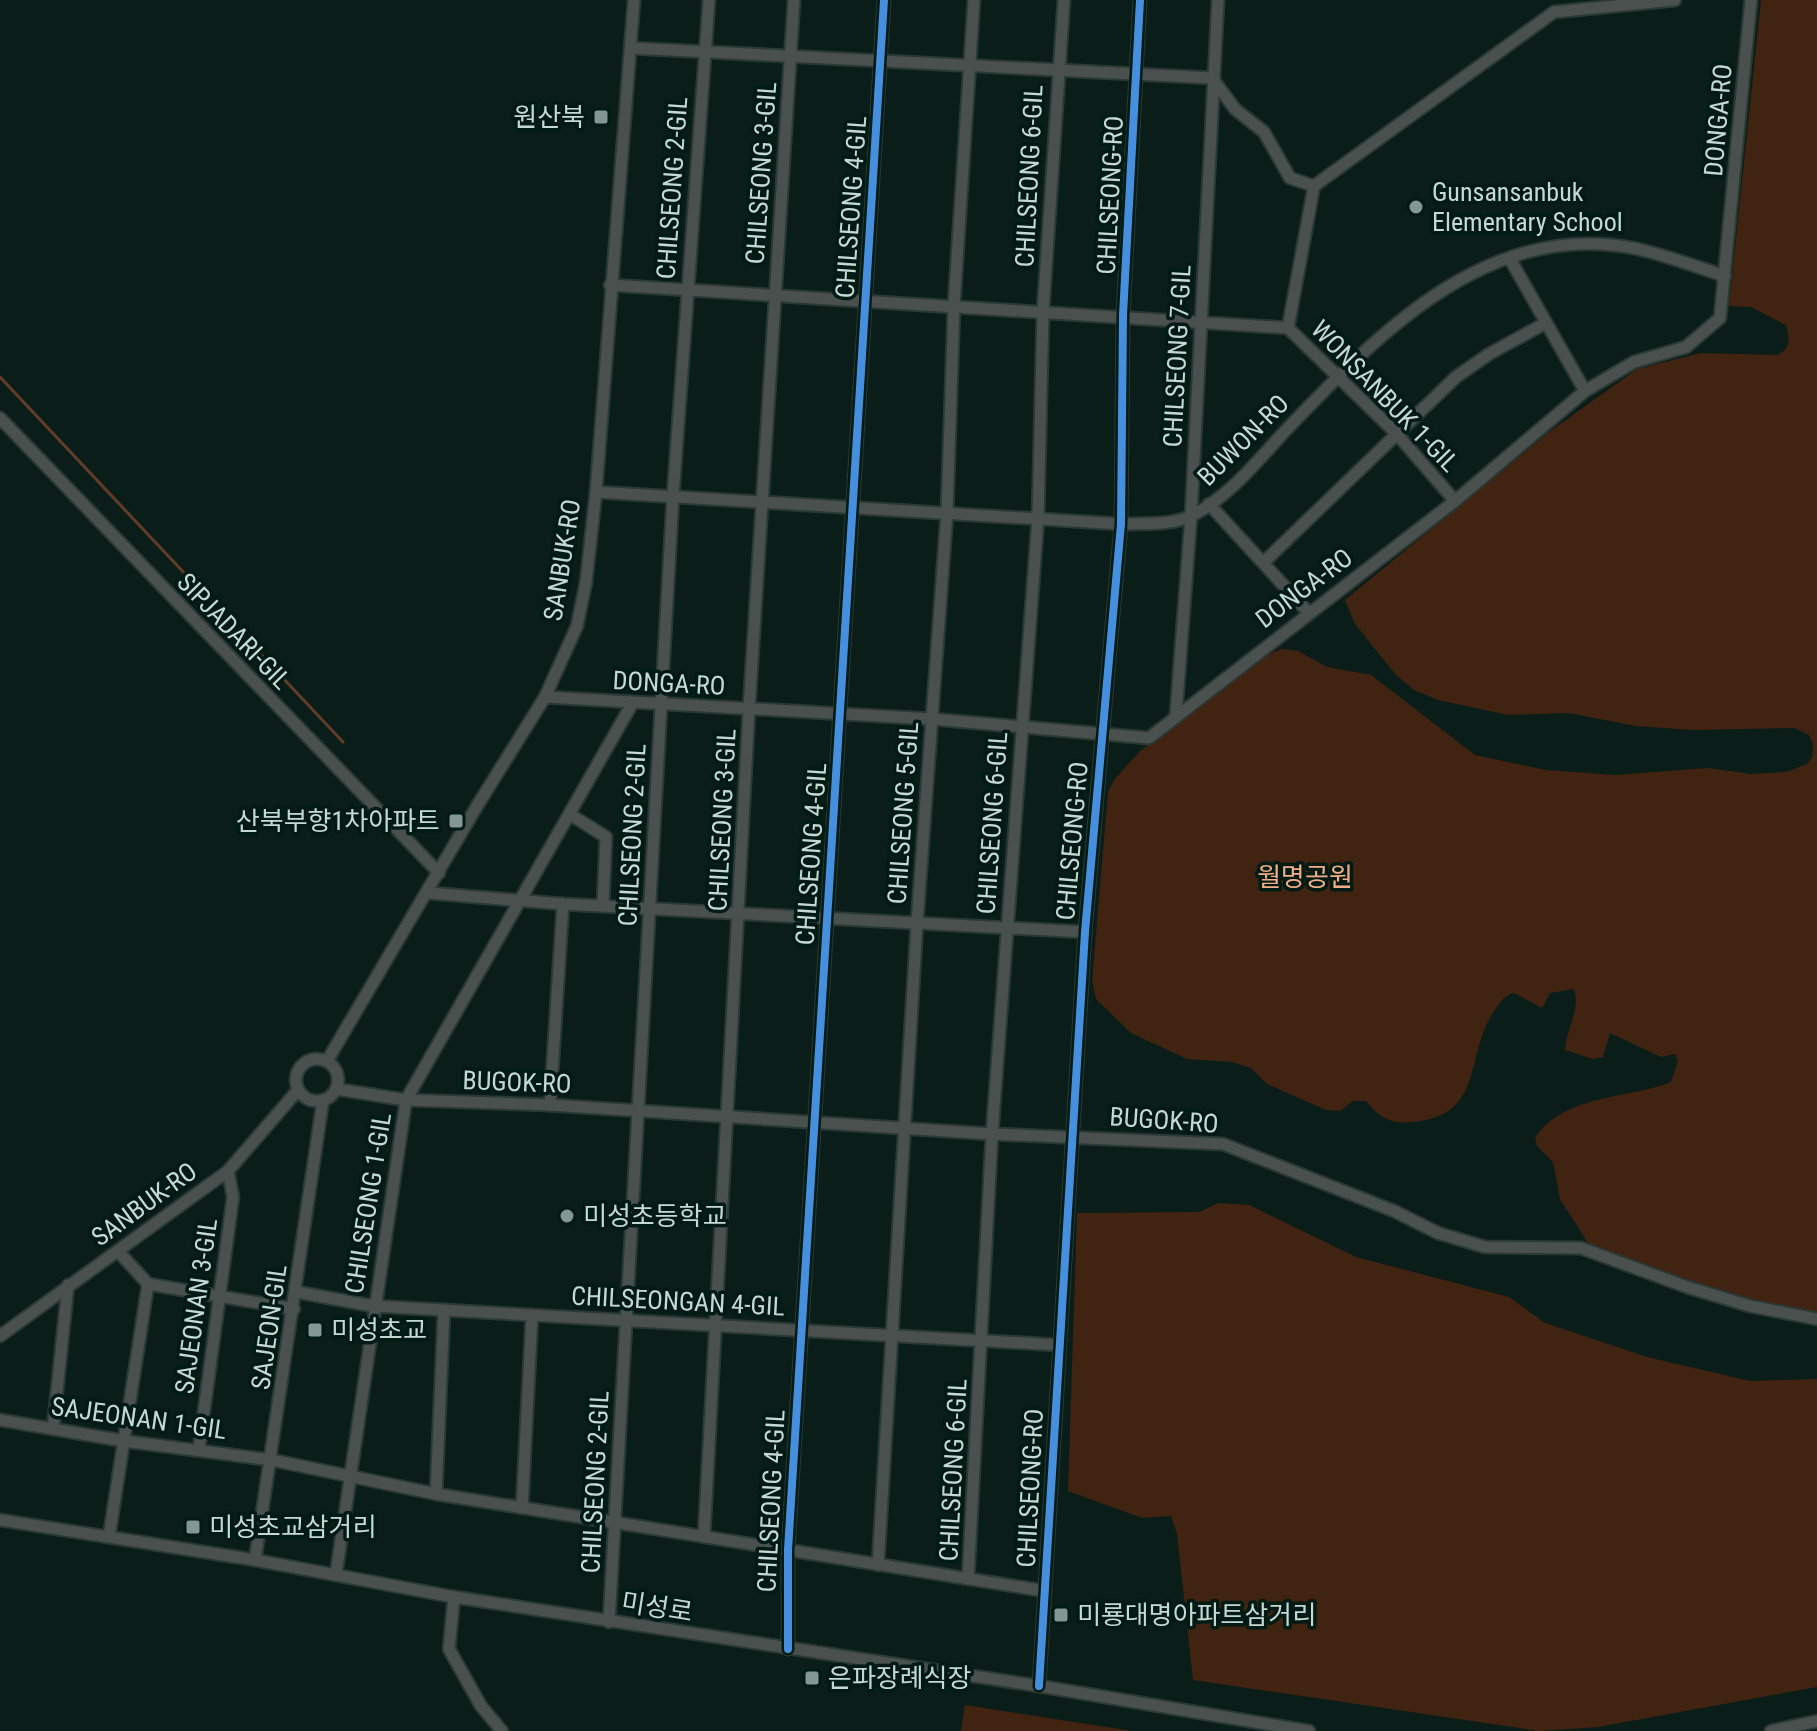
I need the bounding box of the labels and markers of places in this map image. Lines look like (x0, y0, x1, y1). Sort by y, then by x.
place label: 원산북 (513, 102, 585, 132)
marker: 원산북 (592, 108, 610, 126)
place label: Gunsansanbuk Elementary School (1432, 177, 1623, 237)
marker: Gunsansanbuk Elementary School (1407, 198, 1425, 216)
place label: 산북부향1차아파트 (236, 806, 440, 836)
marker: 산북부향1차아파트 (447, 812, 465, 830)
place label: 미성초등학교 (583, 1201, 727, 1231)
marker: 미성초등학교 (558, 1207, 576, 1225)
place label: 미성초교 (331, 1315, 427, 1345)
marker: 미성초교 (306, 1321, 324, 1339)
place label: 미성초교삼거리 (209, 1512, 376, 1542)
marker: 미성초교삼거리 (184, 1518, 202, 1536)
place label: 미룡대명아파트삼거리 (1077, 1600, 1316, 1630)
marker: 미룡대명아파트삼거리 (1052, 1606, 1070, 1624)
place label: 은파장례식장 (828, 1663, 972, 1693)
marker: 은파장례식장 (803, 1669, 821, 1687)

